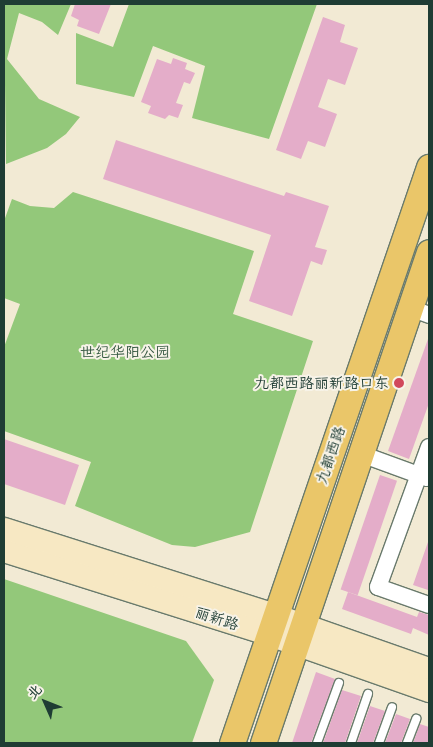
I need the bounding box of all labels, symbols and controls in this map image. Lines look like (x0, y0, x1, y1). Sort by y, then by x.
park label: 世纪华阳公园 (80, 343, 170, 361)
place label: 九都西路丽新路口东 (254, 374, 389, 392)
marker: 九都西路丽新路口东 (393, 377, 405, 389)
street label: 九都西路 (312, 424, 348, 486)
street label: 丽新路 (193, 602, 241, 634)
north arrow (20, 677, 70, 727)
text: 北 (23, 680, 46, 703)

